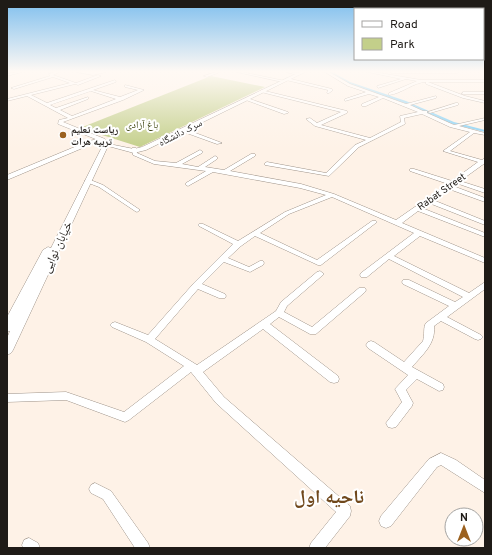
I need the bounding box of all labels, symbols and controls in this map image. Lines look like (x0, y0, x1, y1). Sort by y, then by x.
legend (354, 8, 484, 60)
text: Road (390, 17, 418, 33)
text: Park (390, 37, 415, 53)
street label: سرک دانشگاه (157, 117, 205, 150)
park label: باغ آزادی (126, 119, 159, 132)
place label: ریاست تعلیم تربیه هرات (71, 124, 118, 149)
marker: ریاست تعلیم تربیه هرات (58, 130, 68, 140)
street label: Rabat Street (415, 171, 469, 214)
street label: خیابان نوایی (39, 219, 77, 276)
district label: ناحیه اول (294, 486, 364, 510)
north arrow (444, 507, 484, 547)
text: N (460, 511, 468, 525)

